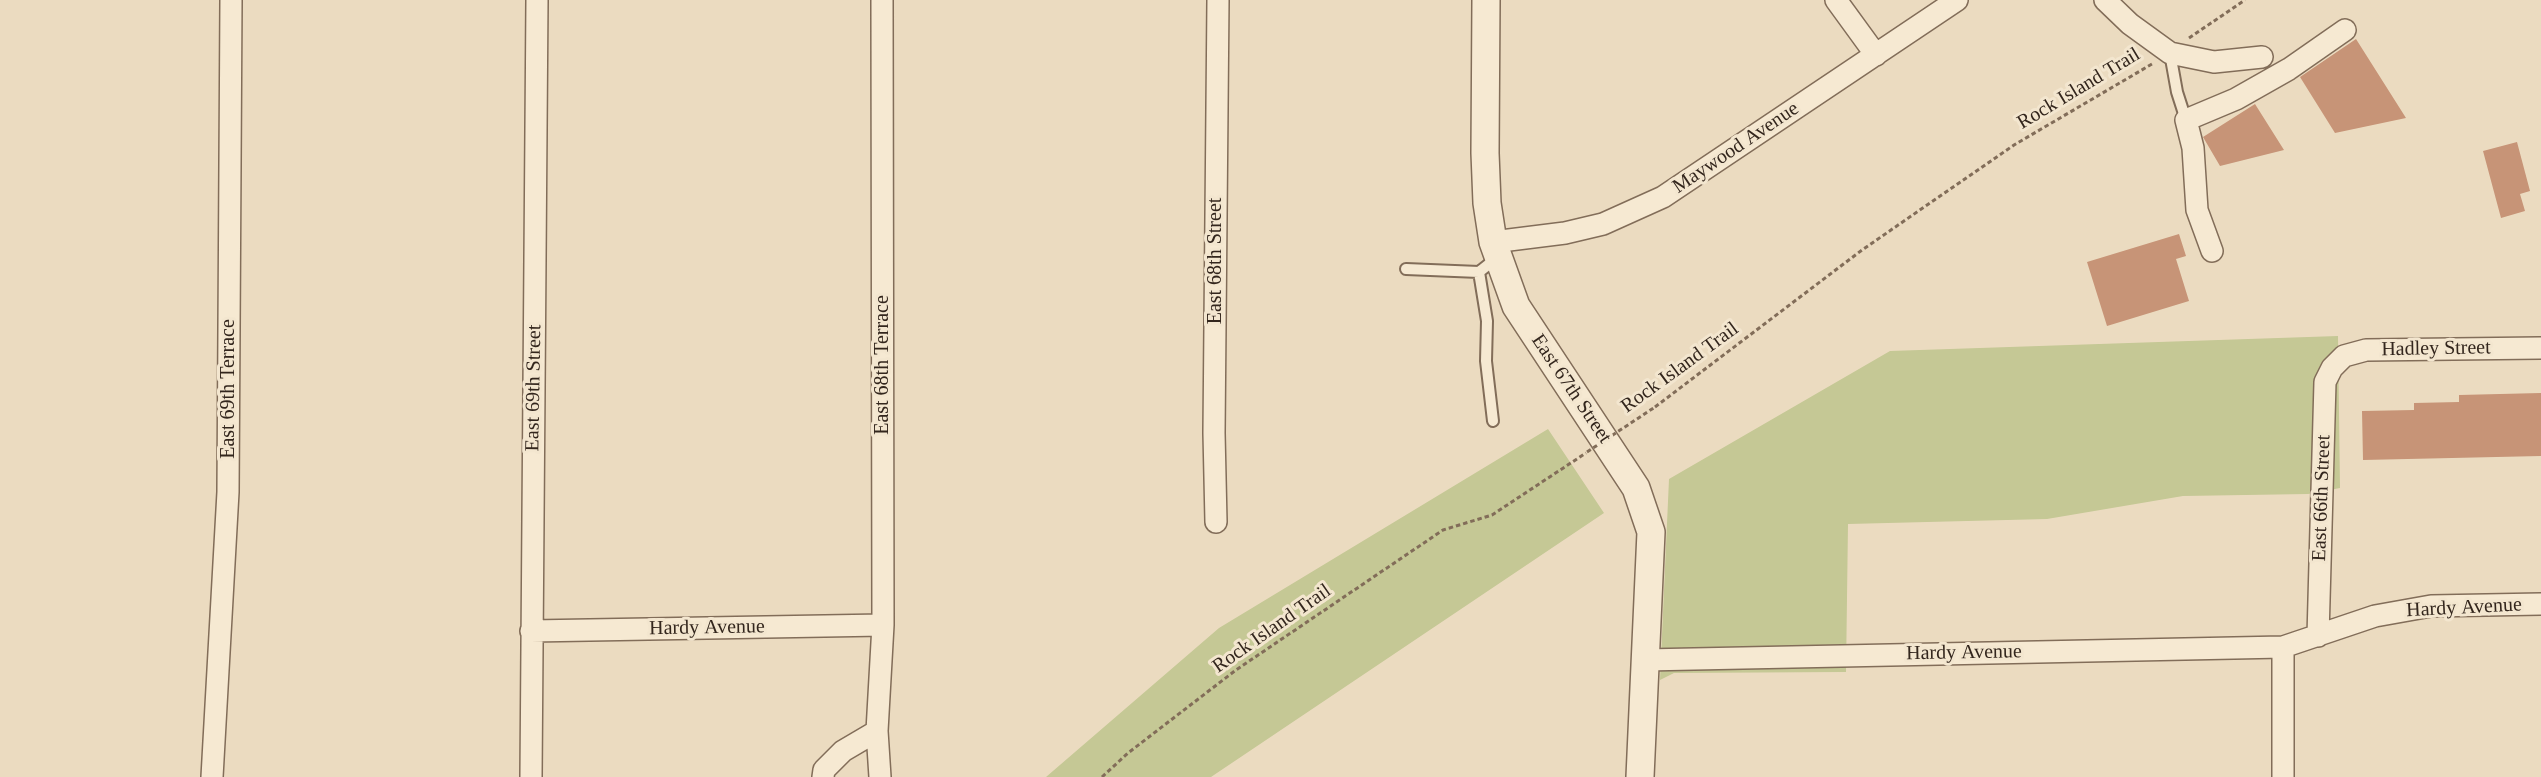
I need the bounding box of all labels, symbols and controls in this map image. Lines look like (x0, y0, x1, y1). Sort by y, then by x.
street label: Rock Island Trail (2013, 43, 2145, 135)
street label: Maywood Avenue (1668, 97, 1804, 199)
street label: East 68th Street (1204, 198, 1228, 324)
street label: East 68th Terrace (871, 295, 895, 435)
street label: Rock Island Trail (1617, 317, 1743, 419)
street label: East 69th Terrace (217, 319, 241, 459)
street label: East 69th Street (521, 324, 547, 452)
street label: East 67th Street (1526, 330, 1616, 448)
street label: Hadley Street (2381, 336, 2491, 362)
street label: East 66th Street (2308, 434, 2336, 562)
street label: Rock Island Trail (1208, 579, 1336, 679)
street label: Hardy Avenue (2406, 593, 2522, 623)
street label: Hardy Avenue (649, 615, 765, 641)
street label: Hardy Avenue (1906, 640, 2022, 666)

